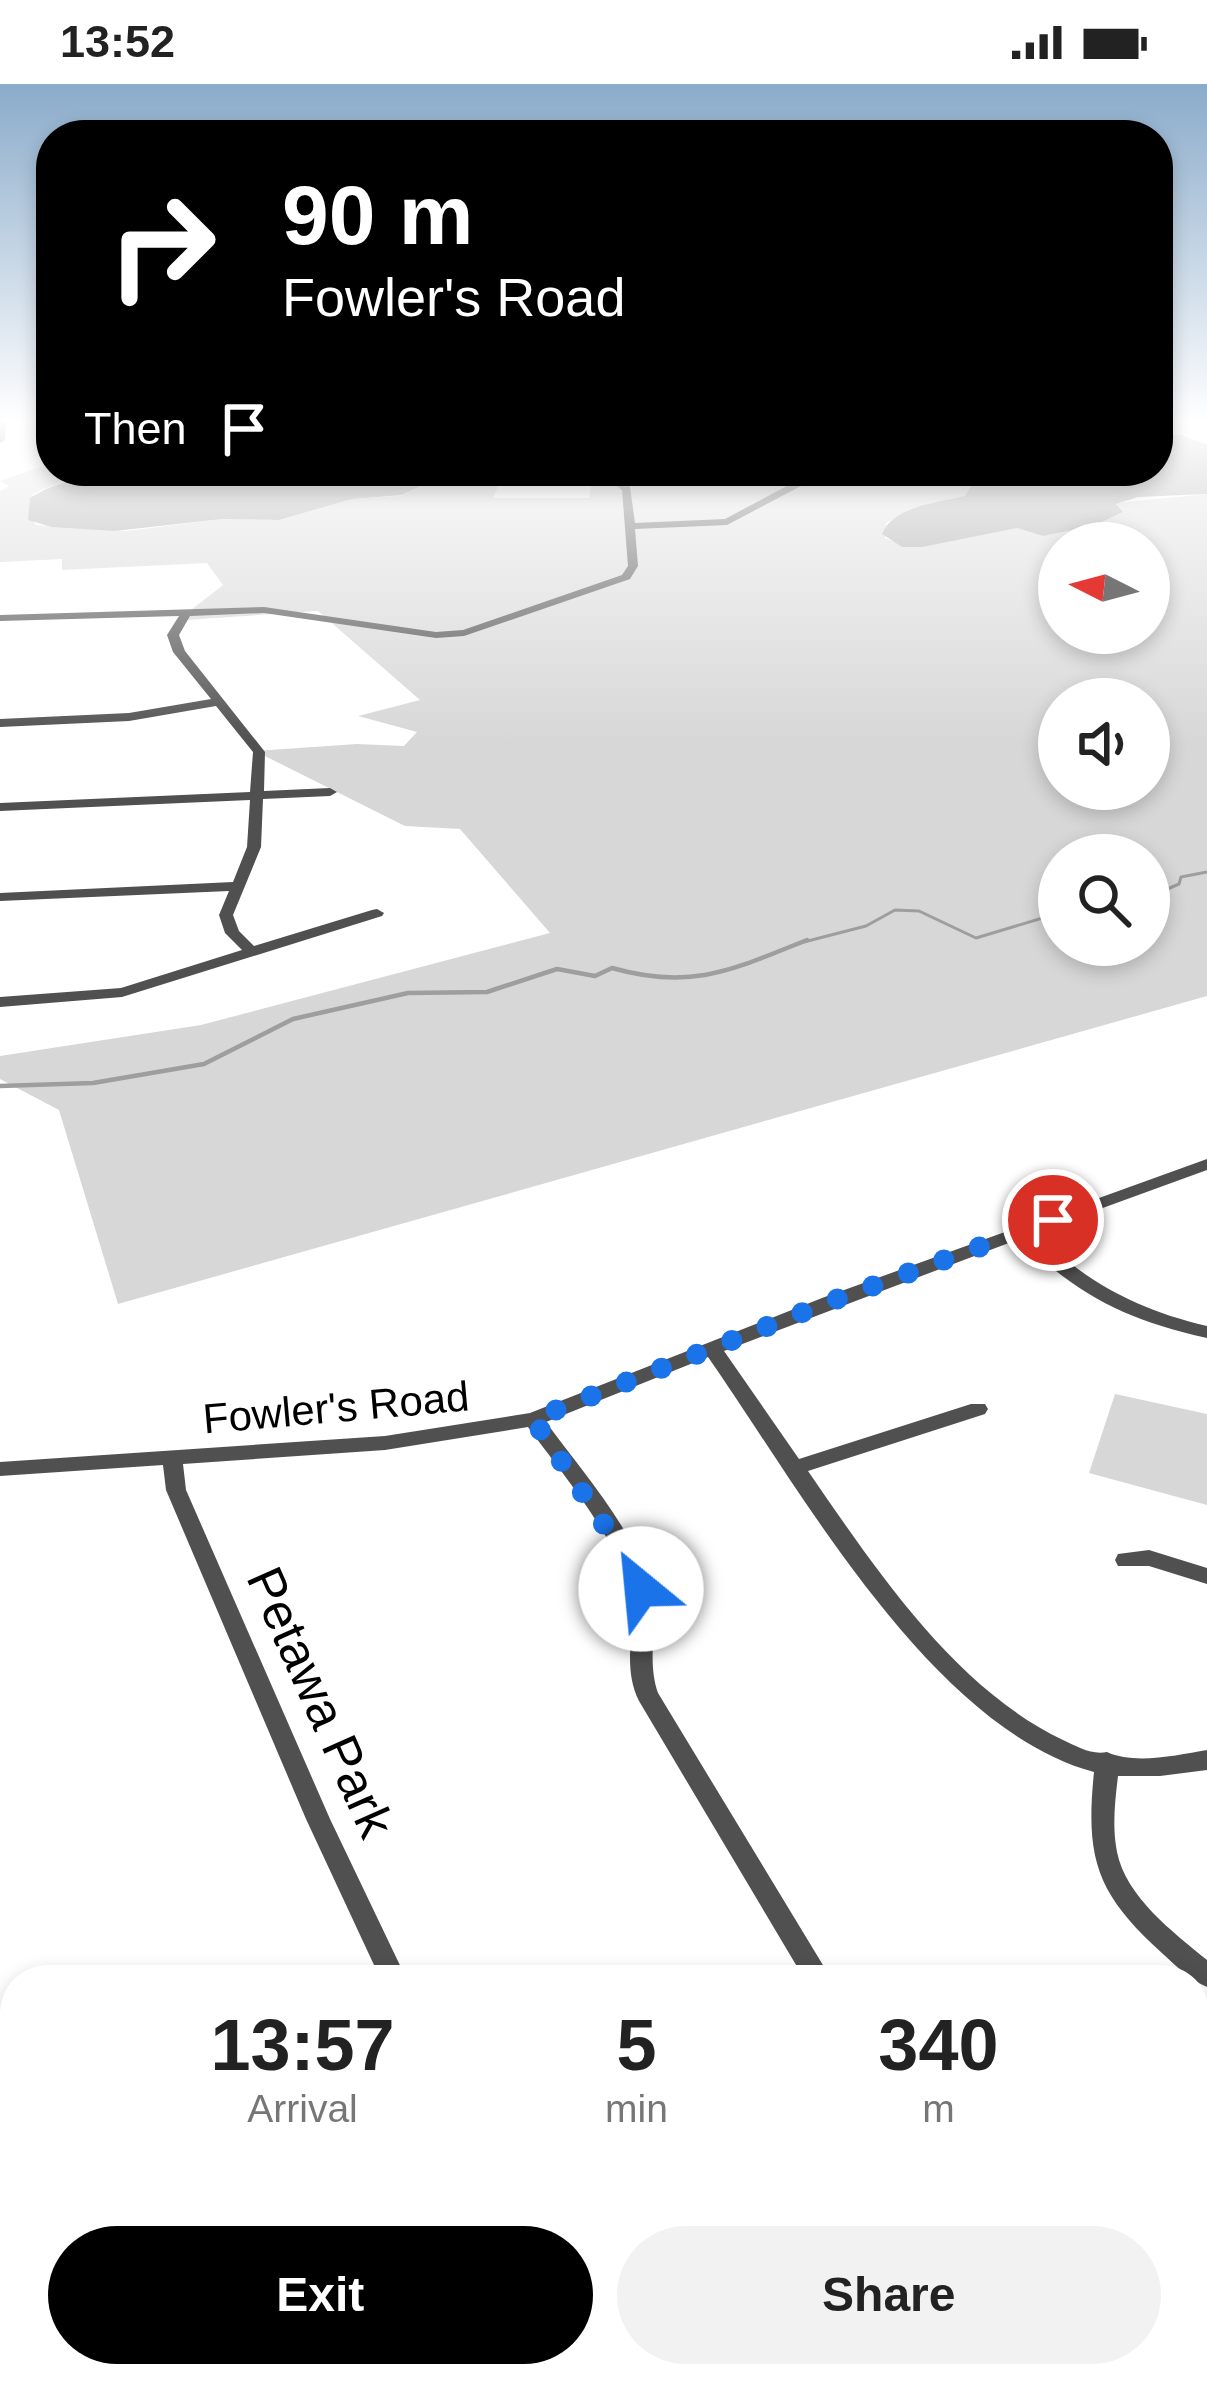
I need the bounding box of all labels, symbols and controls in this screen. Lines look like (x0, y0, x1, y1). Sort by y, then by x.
text: 13:52 (60, 16, 175, 67)
icon: right (84, 168, 240, 324)
text: 90 m (282, 168, 473, 262)
text: Fowler's Road (282, 267, 625, 327)
icon: arrive (211, 396, 277, 462)
text: Then (84, 403, 187, 454)
north arrow (1038, 522, 1170, 654)
map controls (1038, 522, 1170, 966)
button: sound (1038, 678, 1170, 810)
button: search (1038, 834, 1170, 966)
pin (1002, 1169, 1104, 1271)
icon: arrive (1020, 1187, 1086, 1253)
street label: Fowler's Road (201, 1372, 471, 1443)
position arrow (578, 1526, 704, 1652)
street label: Petawa Park (236, 1559, 406, 1846)
text: 13:57 (210, 2005, 395, 2085)
text: 5 (616, 2005, 657, 2085)
text: 340 (878, 2005, 999, 2085)
text: Arrival (247, 2087, 358, 2130)
text: min (605, 2087, 668, 2130)
text: m (922, 2087, 955, 2130)
button: Exit (48, 2226, 593, 2364)
button: Share (617, 2226, 1161, 2364)

